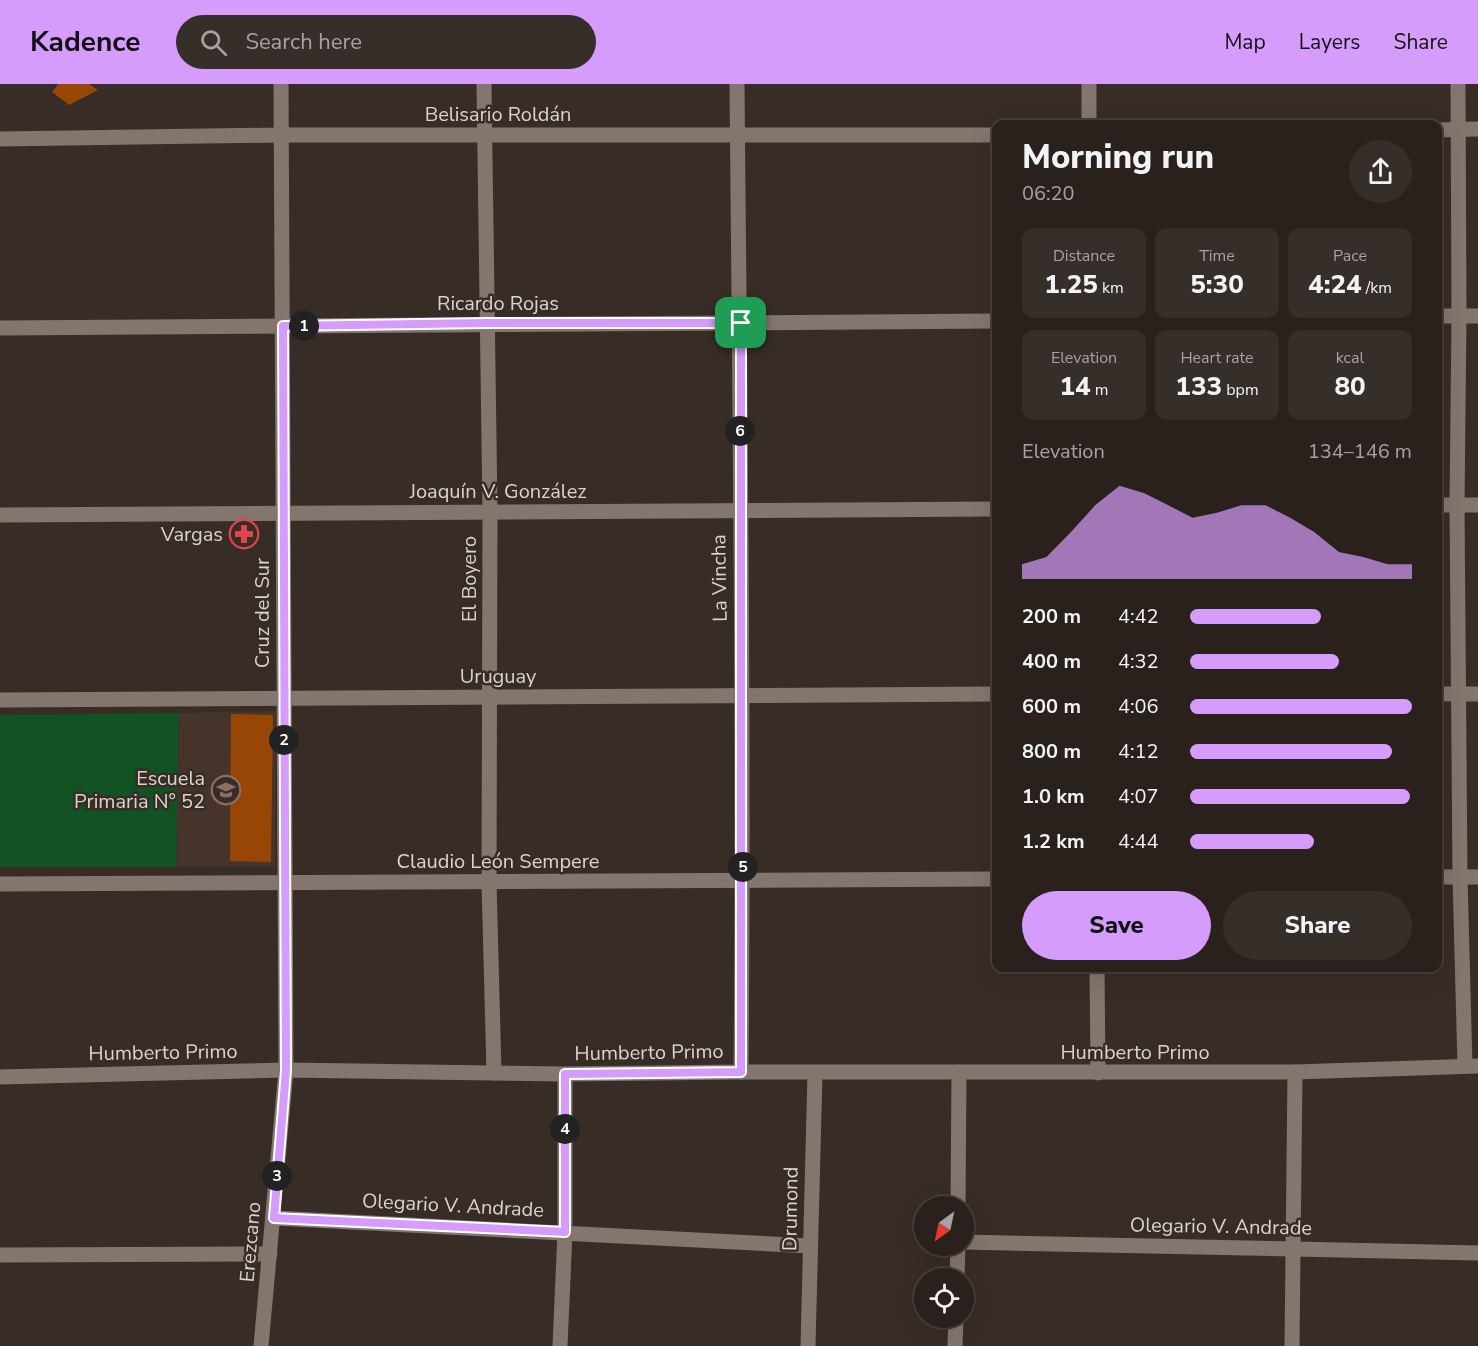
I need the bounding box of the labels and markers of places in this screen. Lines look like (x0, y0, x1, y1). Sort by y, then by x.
pin (715, 297, 766, 348)
pin: 1 (289, 311, 319, 341)
pin: 6 (725, 416, 755, 446)
pharmacy icon: Vargas (228, 518, 260, 550)
place label: Vargas (160, 521, 223, 548)
pin: 2 (269, 725, 299, 755)
place label: Escuela Primaria N° 52 (74, 765, 205, 815)
school or university icon: Escuela Primaria N° 52 (210, 774, 242, 806)
pin: 5 (728, 852, 758, 882)
pin: 4 (550, 1114, 580, 1144)
pin: 3 (262, 1161, 292, 1191)

